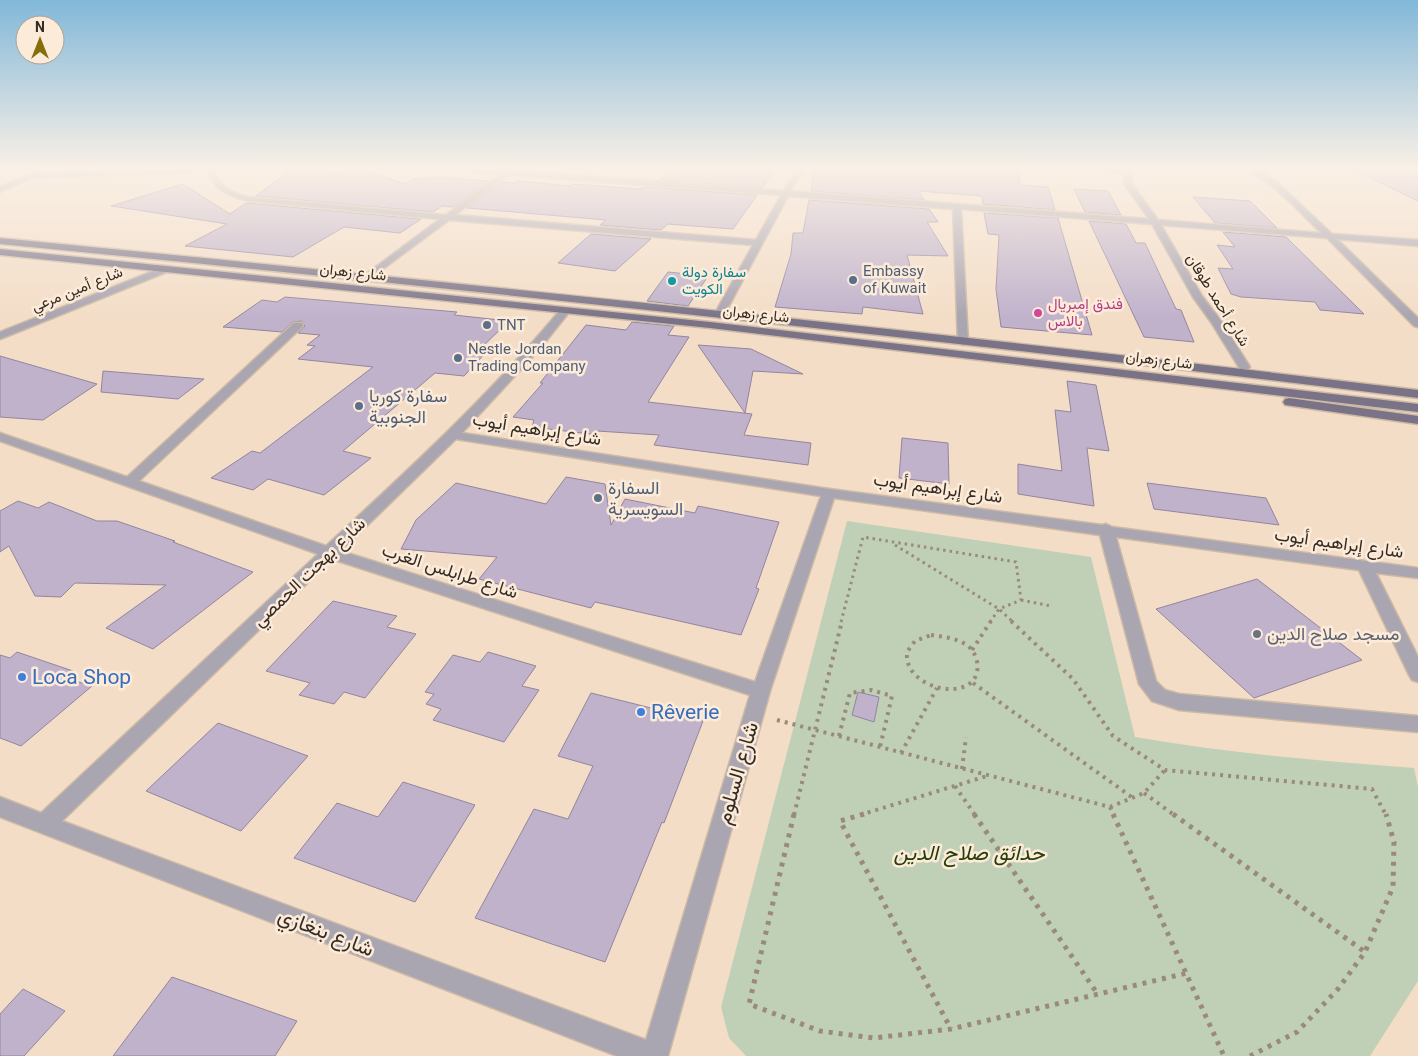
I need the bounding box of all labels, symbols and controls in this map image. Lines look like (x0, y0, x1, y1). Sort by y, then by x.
north arrow (15, 15, 65, 65)
text: N (35, 18, 45, 40)
street label: شارع أحمد طوقان (1179, 250, 1255, 352)
street label: شارع زهران (318, 259, 388, 288)
place label: Embassy of Kuwait (863, 261, 926, 301)
street label: شارع أمين مرعي (28, 262, 127, 319)
place label: سفارة دولة الكويت (682, 262, 746, 302)
marker: Embassy of Kuwait (847, 274, 859, 286)
marker: سفارة دولة الكويت (666, 275, 678, 287)
place label: فندق إمبريال بالاس (1048, 294, 1123, 334)
street label: شارع زهران (721, 301, 791, 330)
marker: فندق إمبريال بالاس (1032, 307, 1044, 319)
place label: TNT (497, 315, 525, 338)
marker: TNT (481, 319, 493, 331)
place label: Nestle Jordan Trading Company (468, 339, 586, 379)
street label: شارع زهران (1124, 346, 1194, 377)
marker: Nestle Jordan Trading Company (452, 352, 464, 364)
place label: سفارة كوريا الجنوبية (369, 384, 447, 433)
marker: سفارة كوريا الجنوبية (353, 400, 365, 412)
street label: شارع إبراهيم أيوب (470, 407, 603, 455)
street label: شارع إبراهيم أيوب (871, 467, 1004, 513)
place label: السفارة السويسرية (608, 476, 683, 525)
marker: السفارة السويسرية (592, 492, 604, 504)
street label: شارع بهجت الحمصي (247, 512, 373, 635)
street label: شارع إبراهيم أيوب (1272, 522, 1405, 568)
street label: شارع طرابلس الغرب (378, 538, 521, 608)
place label: مسجد صلاح الدين (1267, 622, 1399, 650)
marker: مسجد صلاح الدين (1251, 628, 1263, 640)
place label: Loca Shop (32, 662, 131, 695)
marker: Loca Shop (16, 671, 28, 683)
place label: Rêverie (651, 697, 719, 730)
marker: Rêverie (635, 706, 647, 718)
street label: شارع السلوم (708, 718, 769, 828)
park label: حدائق صلاح الدين (893, 838, 1045, 871)
street label: شارع بنغازي (273, 900, 378, 967)

